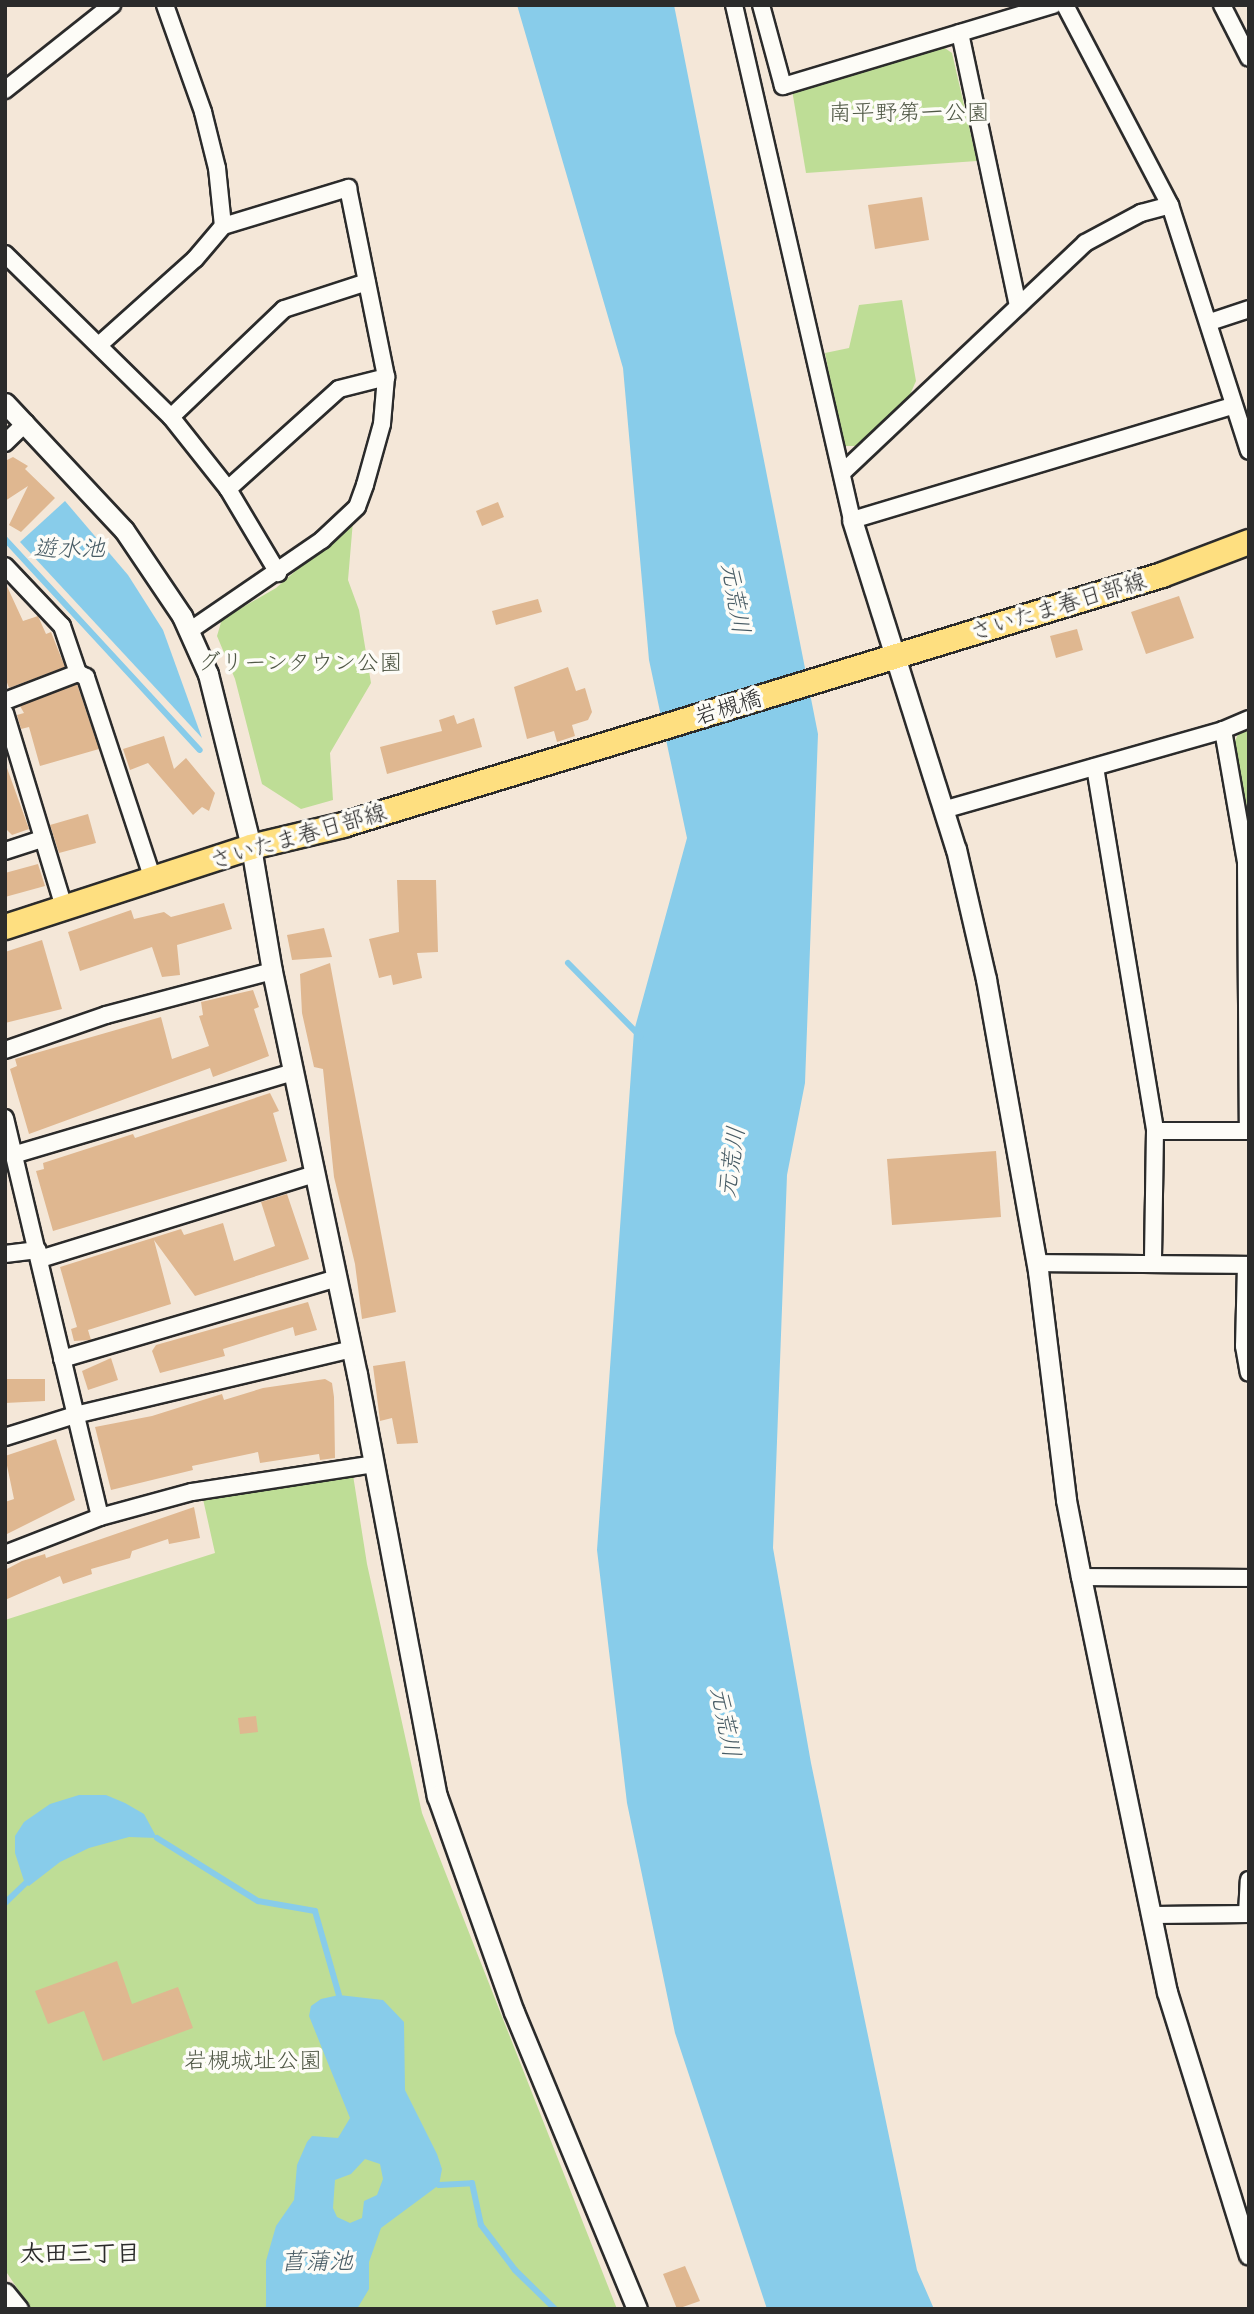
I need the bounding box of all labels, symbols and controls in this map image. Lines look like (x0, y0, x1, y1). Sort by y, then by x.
park label: 南平野第一公園 (829, 98, 989, 126)
water label: 遊水池 (33, 534, 105, 562)
water label: 元荒川 (716, 560, 756, 636)
street label: さいたま春日部線 (966, 566, 1150, 646)
park label: グリーンタウン公園 (197, 648, 403, 676)
street label: 岩槻橋 (691, 684, 765, 730)
street label: さいたま春日部線 (206, 797, 390, 875)
water label: 元荒川 (712, 1124, 750, 1200)
water label: 元荒川 (705, 1684, 747, 1760)
park label: 岩槻城址公園 (184, 2046, 322, 2074)
district label: 太田三丁目 (20, 2239, 140, 2267)
water label: 菖蒲池 (281, 2247, 353, 2275)

